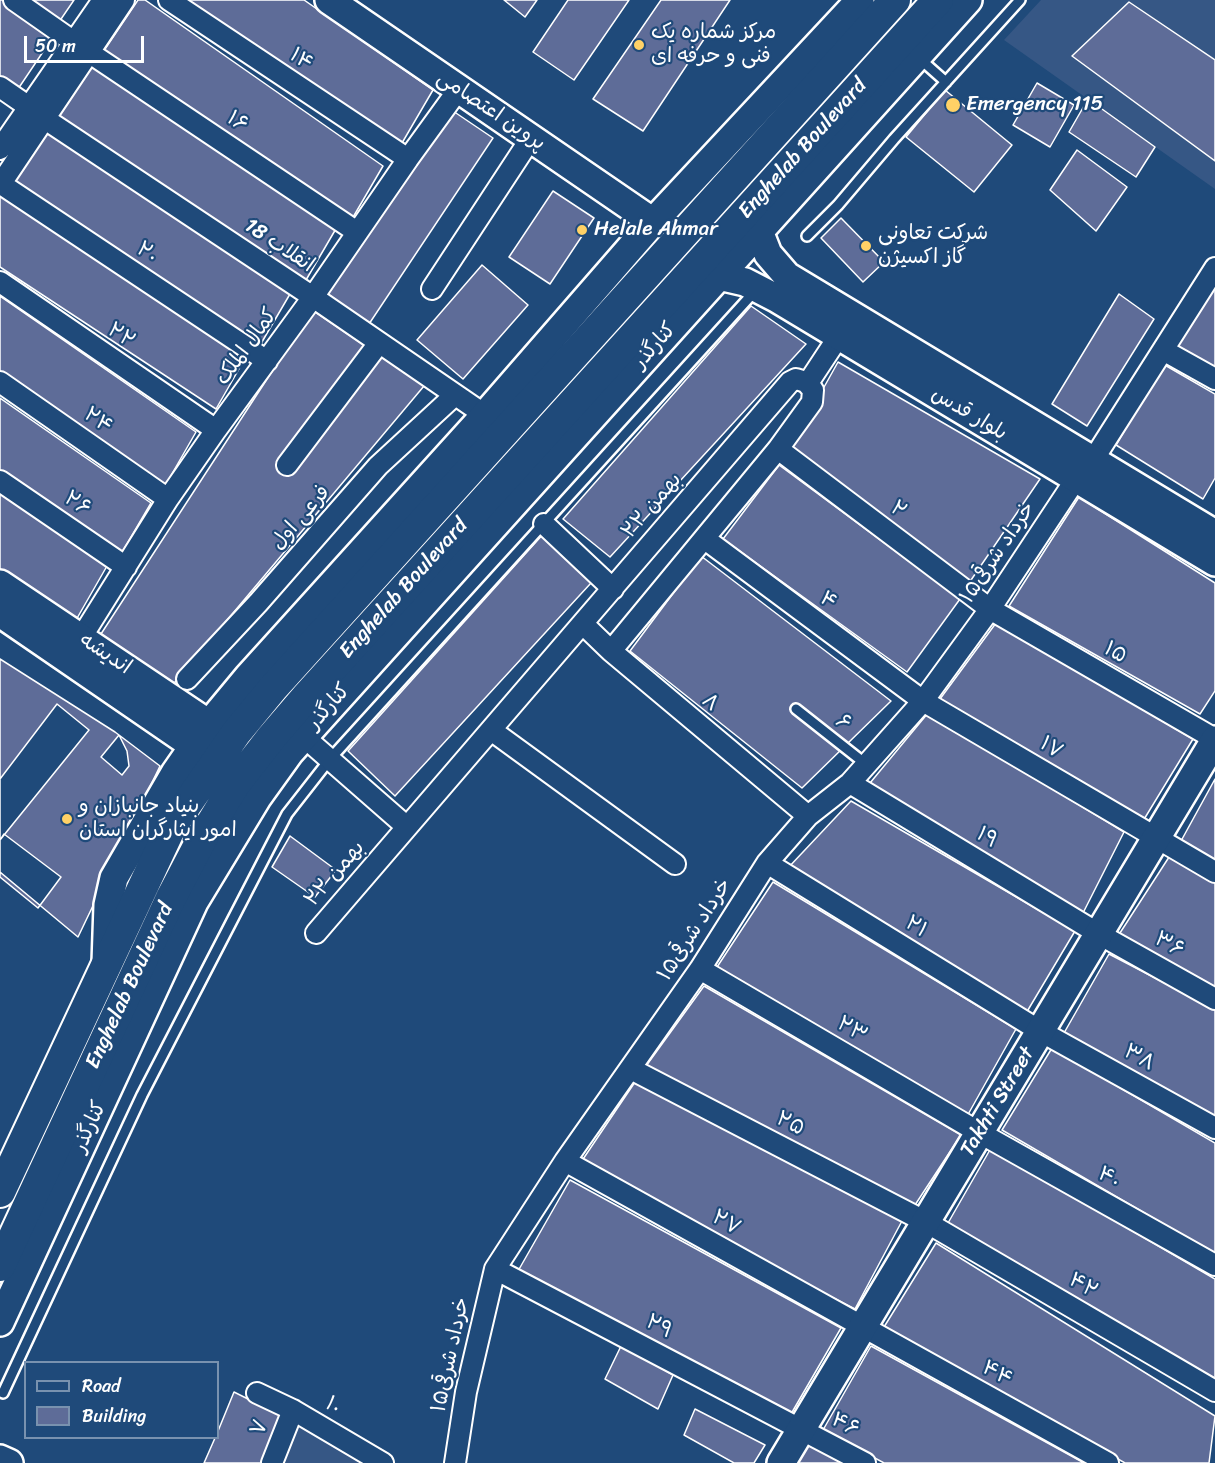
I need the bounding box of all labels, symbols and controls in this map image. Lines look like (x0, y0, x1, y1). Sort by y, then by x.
place label: مرکز شماره یک فنی و حرفه ای (651, 20, 776, 70)
scale bar (27, 24, 147, 62)
text: 50 m (35, 30, 76, 62)
marker: مرکز شماره یک فنی و حرفه ای (632, 38, 646, 52)
street label: ۱۴ (284, 43, 318, 77)
street label: پروین اعتصامی (432, 65, 550, 157)
street label: Enghelab Boulevard (733, 74, 873, 224)
place label: Emergency 115 (966, 92, 1103, 118)
marker: Emergency 115 (944, 96, 962, 114)
street label: ۱۶ (222, 106, 252, 138)
street label: انقلاب 18 (239, 213, 319, 279)
place label: Helale Ahmar (594, 217, 718, 243)
place label: شرکت تعاونی گاز اکسیژن (878, 221, 988, 271)
marker: Helale Ahmar (575, 223, 589, 237)
street label: ۲۰ (131, 237, 163, 269)
marker: شرکت تعاونی گاز اکسیژن (859, 239, 873, 253)
street label: کمال الملک (211, 304, 283, 390)
street label: ۲۲ (102, 318, 140, 354)
street label: کنارگذر (628, 318, 682, 374)
street label: بلوار قدس (927, 382, 1011, 446)
street label: ۲۴ (79, 402, 117, 440)
street label: ۲۲ بهمن (617, 468, 687, 544)
street label: فرعی اول (266, 480, 336, 556)
street label: ۲۶ (59, 486, 95, 522)
street label: ۲ (885, 496, 911, 524)
street label: ۱۵خرداد شرقی (955, 497, 1041, 609)
street label: Enghelab Boulevard (334, 514, 474, 664)
street label: ۴ (814, 586, 842, 616)
street label: اندیشه (74, 627, 136, 681)
street label: ۱۵ (1099, 637, 1131, 669)
street label: کنارگذر (302, 679, 356, 735)
street label: ۸ (696, 689, 724, 717)
street label: ۶ (830, 709, 856, 737)
street label: ۱۷ (1035, 731, 1067, 765)
place label: بنیاد جانبازان و امور ایثارگران استان (79, 794, 237, 844)
marker: بنیاد جانبازان و امور ایثارگران استان (60, 812, 74, 826)
street label: ۱۹ (972, 822, 1002, 854)
street label: ۲۲ بهمن (300, 836, 370, 912)
street label: ۱۵خرداد شرقی (653, 874, 737, 986)
street label: Enghelab Boulevard (81, 899, 179, 1073)
street label: ۲۱ (900, 911, 932, 943)
street label: ۳۶ (1150, 927, 1188, 963)
street label: ۲۳ (832, 1011, 872, 1049)
street label: ۳۸ (1119, 1039, 1159, 1077)
street label: Takhti Street (955, 1043, 1041, 1161)
street label: کنارگذر (67, 1097, 113, 1157)
street label: ۲۵ (771, 1106, 809, 1142)
street label: ۴۰ (1093, 1162, 1125, 1194)
street label: ۲۷ (707, 1205, 745, 1241)
street label: ۴۲ (1064, 1268, 1102, 1304)
street label: ۱۵خرداد شرقی (427, 1295, 475, 1415)
street label: ۲۹ (641, 1309, 677, 1345)
street label: ۴۴ (977, 1355, 1017, 1393)
legend (24, 1361, 219, 1439)
text: Road (82, 1370, 121, 1402)
street label: ۱۰ (320, 1391, 346, 1421)
text: Building (82, 1400, 146, 1432)
street label: ۴۶ (827, 1407, 863, 1443)
street label: ۷ (246, 1416, 274, 1440)

